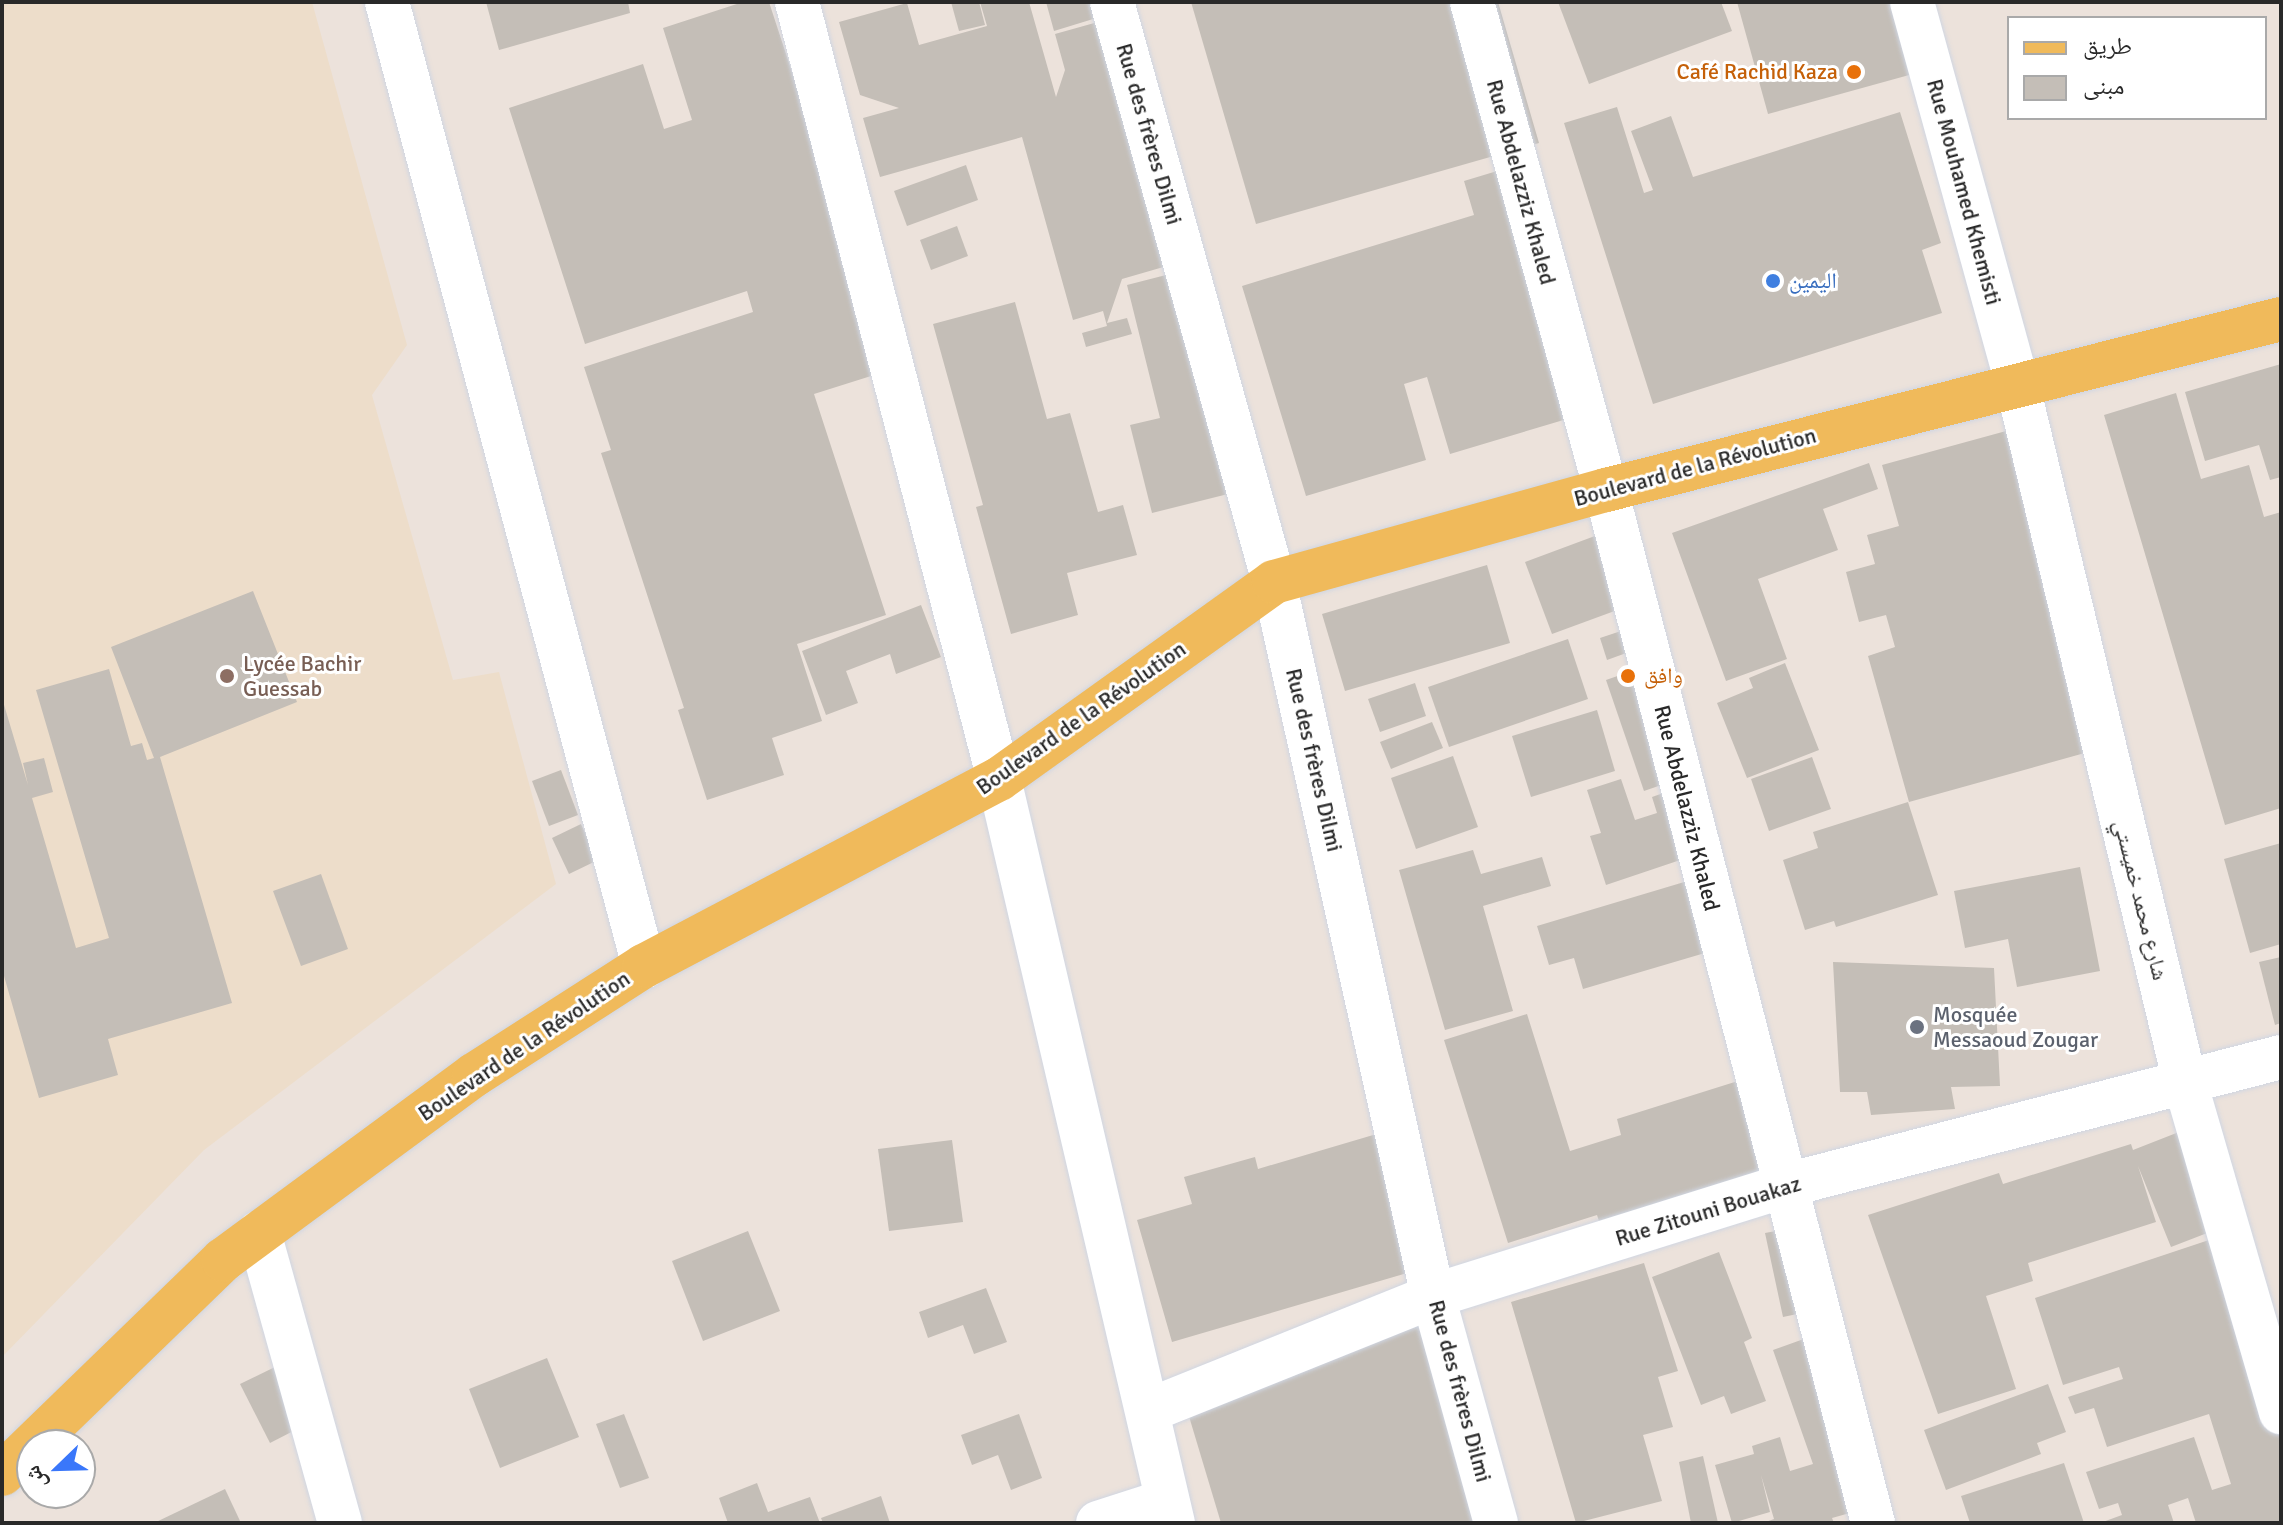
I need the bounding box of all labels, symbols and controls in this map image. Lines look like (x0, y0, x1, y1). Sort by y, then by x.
legend (2007, 16, 2267, 120)
text: طريق (2083, 31, 2132, 61)
street label: Rue des frères Dilmi (1110, 40, 1188, 228)
place label: Café Rachid Kaza (1677, 59, 1838, 85)
marker: Café Rachid Kaza (1845, 63, 1863, 81)
text: مبنى (2083, 71, 2124, 101)
street label: Rue Mouhamed Khemisti (1921, 76, 2007, 308)
street label: Rue Abdelazziz Khaled (1481, 77, 1561, 287)
place label: اليمين (1789, 268, 1837, 294)
marker: اليمين (1764, 272, 1782, 290)
street label: Boulevard de la Révolution (1571, 422, 1819, 512)
street label: Boulevard de la Révolution (971, 636, 1191, 800)
place label: Lycée Bachir Guessab (243, 650, 361, 702)
place label: وافق (1644, 663, 1683, 689)
street label: Rue des frères Dilmi (1280, 666, 1348, 854)
marker: Lycée Bachir Guessab (218, 667, 236, 685)
marker: وافق (1619, 667, 1637, 685)
street label: Rue Abdelazziz Khaled (1649, 702, 1725, 914)
street label: شارع محمد خميستي (2108, 817, 2174, 983)
street label: Boulevard de la Révolution (413, 965, 635, 1127)
place label: Mosquée Messaoud Zougar (1933, 1001, 2098, 1052)
marker: Mosquée Messaoud Zougar (1908, 1018, 1926, 1036)
street label: Rue Zitouni Bouakaz (1612, 1170, 1804, 1252)
street label: Rue des frères Dilmi (1423, 1297, 1497, 1485)
north arrow (16, 1429, 96, 1509)
text: ش (18, 1462, 52, 1494)

